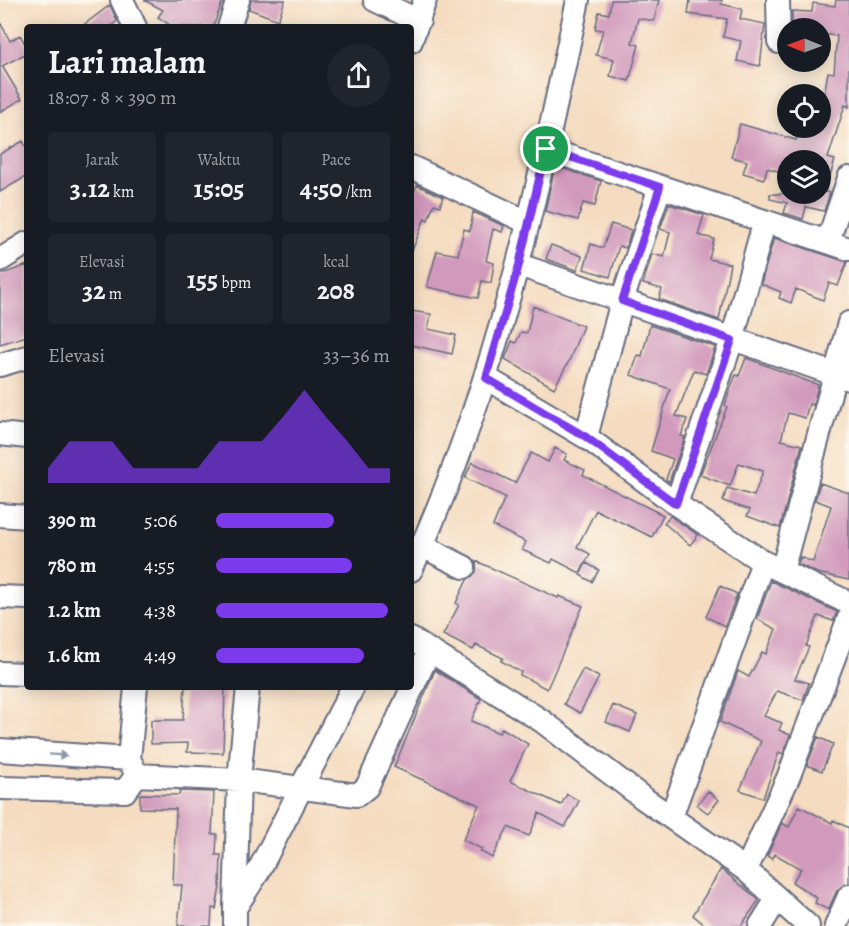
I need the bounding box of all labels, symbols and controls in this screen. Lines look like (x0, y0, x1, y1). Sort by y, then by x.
north arrow (777, 18, 831, 72)
map controls (777, 18, 831, 204)
text: Lari malam (48, 39, 206, 84)
button: share (327, 44, 390, 107)
text: 18:07 · 8 × 390 m (48, 84, 177, 111)
button: locate (777, 84, 831, 138)
pin (520, 123, 571, 174)
icon: arrive (529, 132, 562, 165)
text: Jarak (85, 149, 119, 171)
text: Waktu (198, 149, 240, 171)
text: Pace (321, 149, 351, 171)
button: layers (777, 150, 831, 204)
text: 3.12 (70, 171, 110, 206)
text: 15:05 (194, 171, 244, 206)
text: 4:50 (300, 171, 342, 206)
text: km (110, 181, 134, 203)
text: /km (342, 181, 372, 203)
text: Elevasi (79, 251, 125, 273)
text: kcal (323, 251, 349, 273)
text: 155 (187, 262, 218, 297)
text: bpm (218, 272, 251, 294)
text: 32 (82, 273, 106, 308)
text: 208 (317, 273, 355, 308)
text: m (106, 283, 122, 305)
text: Elevasi (48, 342, 105, 369)
text: 33–36 m (323, 342, 390, 369)
text: 390 m (48, 507, 96, 534)
text: 5:06 (144, 507, 177, 534)
text: 780 m (48, 552, 96, 579)
text: 4:55 (144, 552, 175, 579)
text: 1.2 km (48, 597, 101, 624)
text: 4:38 (144, 597, 176, 624)
text: 1.6 km (48, 642, 101, 669)
text: 4:49 (144, 642, 176, 669)
one-way arrow (49, 750, 68, 759)

